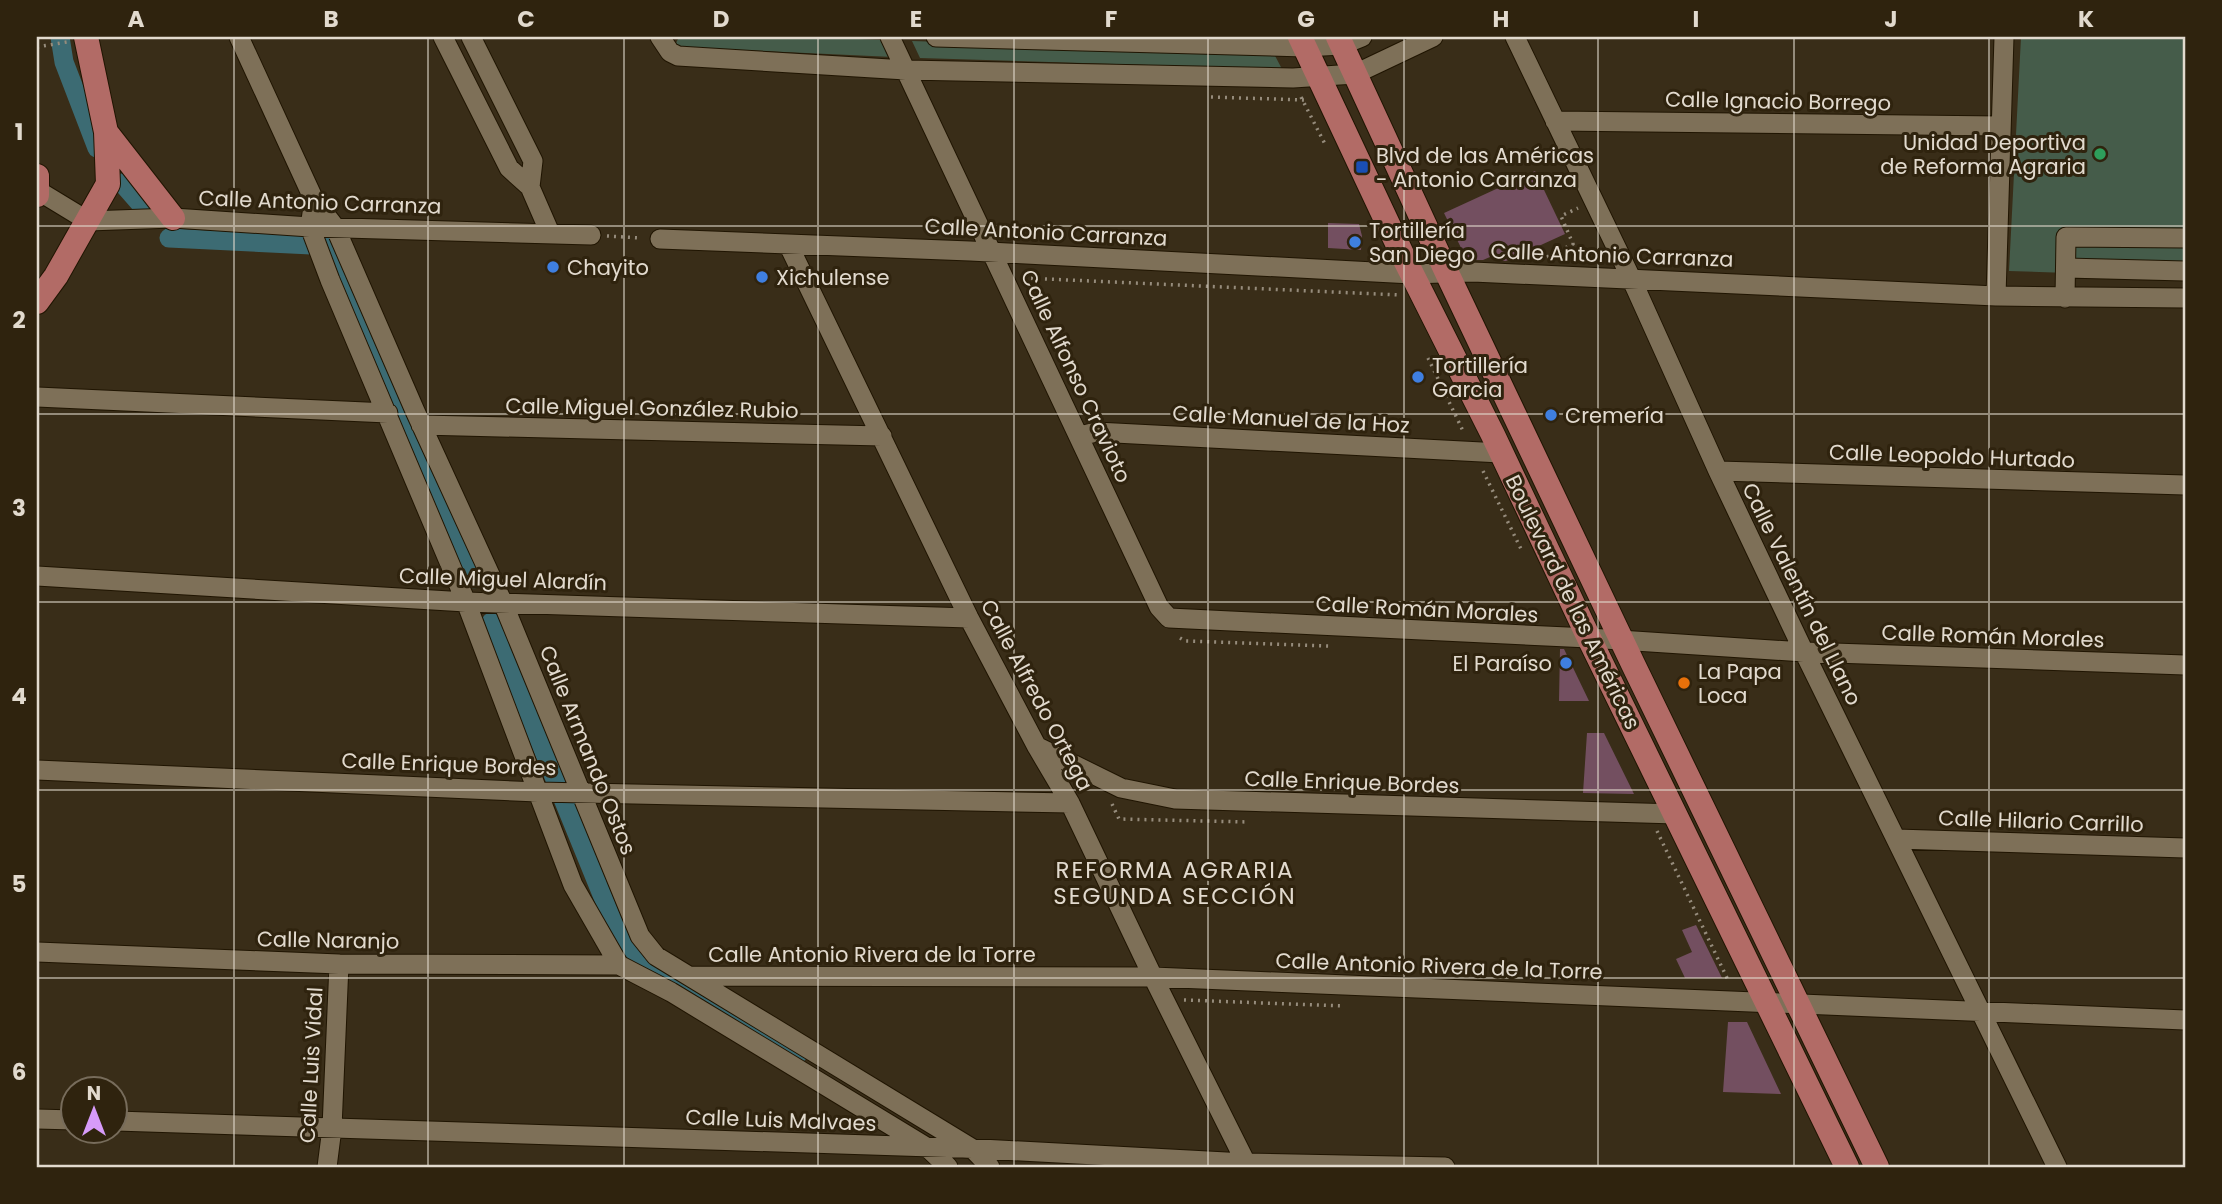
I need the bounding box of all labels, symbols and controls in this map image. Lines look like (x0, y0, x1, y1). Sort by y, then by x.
text: A (128, 3, 145, 35)
text: B (323, 3, 339, 35)
text: C (517, 3, 535, 35)
text: D (713, 3, 729, 35)
text: E (910, 3, 922, 35)
text: F (1105, 3, 1117, 35)
text: G (1297, 3, 1315, 35)
text: H (1493, 3, 1509, 35)
text: I (1693, 3, 1699, 35)
text: J (1884, 3, 1898, 35)
text: K (2078, 3, 2094, 35)
street label: Calle Ignacio Borrego (1665, 85, 1891, 117)
text: 1 (15, 116, 23, 148)
place label: Unidad Deportiva de Reforma Agraria (1880, 128, 2086, 181)
place label: Blvd de las Américas - Antonio Carranza (1376, 141, 1594, 194)
marker: Unidad Deportiva de Reforma Agraria (2092, 146, 2108, 162)
marker: Blvd de las Américas - Antonio Carranza (1354, 159, 1370, 175)
street label: Calle Antonio Carranza (198, 183, 442, 221)
street label: Calle Antonio Carranza (924, 211, 1168, 253)
place label: Tortillería San Diego (1369, 216, 1475, 269)
marker: Tortillería San Diego (1347, 234, 1363, 250)
street label: Calle Antonio Carranza (1490, 236, 1734, 274)
place label: Chayito (567, 253, 649, 282)
marker: Chayito (545, 259, 561, 275)
place label: Xichulense (776, 263, 889, 292)
street label: Calle Alfonso Cravioto (1014, 265, 1138, 487)
marker: Xichulense (754, 269, 770, 285)
text: 2 (12, 304, 26, 336)
place label: Tortillería Garcia (1432, 351, 1528, 404)
marker: Tortillería Garcia (1410, 369, 1426, 385)
street label: Calle Miguel González Rubio (505, 391, 799, 425)
street label: Calle Manuel de la Hoz (1172, 398, 1410, 440)
place label: Cremería (1565, 401, 1664, 430)
marker: Cremería (1543, 407, 1559, 423)
street label: Calle Leopoldo Hurtado (1828, 437, 2076, 475)
street label: Boulevard de las Américas (1499, 470, 1647, 734)
street label: Calle Valentín del Llano (1735, 478, 1869, 710)
text: 3 (12, 492, 26, 524)
street label: Calle Miguel Alardín (398, 561, 608, 597)
street label: Calle Román Morales (1315, 589, 1539, 629)
street label: Calle Alfredo Ortega (974, 594, 1100, 796)
street label: Calle Román Morales (1881, 618, 2105, 654)
street label: Calle Armando Ostos (533, 641, 643, 859)
place label: El Paraíso (1453, 649, 1552, 678)
marker: El Paraíso (1558, 655, 1574, 671)
place label: La Papa Loca (1698, 657, 1782, 710)
marker: La Papa Loca (1676, 675, 1692, 691)
text: 4 (11, 680, 27, 712)
street label: Calle Enrique Bordes (341, 746, 557, 782)
street label: Calle Enrique Bordes (1244, 764, 1460, 800)
street label: Calle Hilario Carrillo (1938, 803, 2144, 839)
district label: REFORMA AGRARIA SEGUNDA SECCIÓN (1053, 854, 1297, 912)
text: 5 (12, 868, 26, 900)
street label: Calle Naranjo (257, 924, 399, 956)
street label: Calle Antonio Rivera de la Torre (708, 940, 1036, 969)
street label: Calle Antonio Rivera de la Torre (1275, 946, 1603, 986)
street label: Calle Luis Vidal (292, 986, 330, 1144)
text: 6 (12, 1056, 26, 1088)
north arrow (60, 1074, 130, 1144)
text: N (87, 1080, 101, 1107)
street label: Calle Luis Malvaes (685, 1102, 877, 1138)

